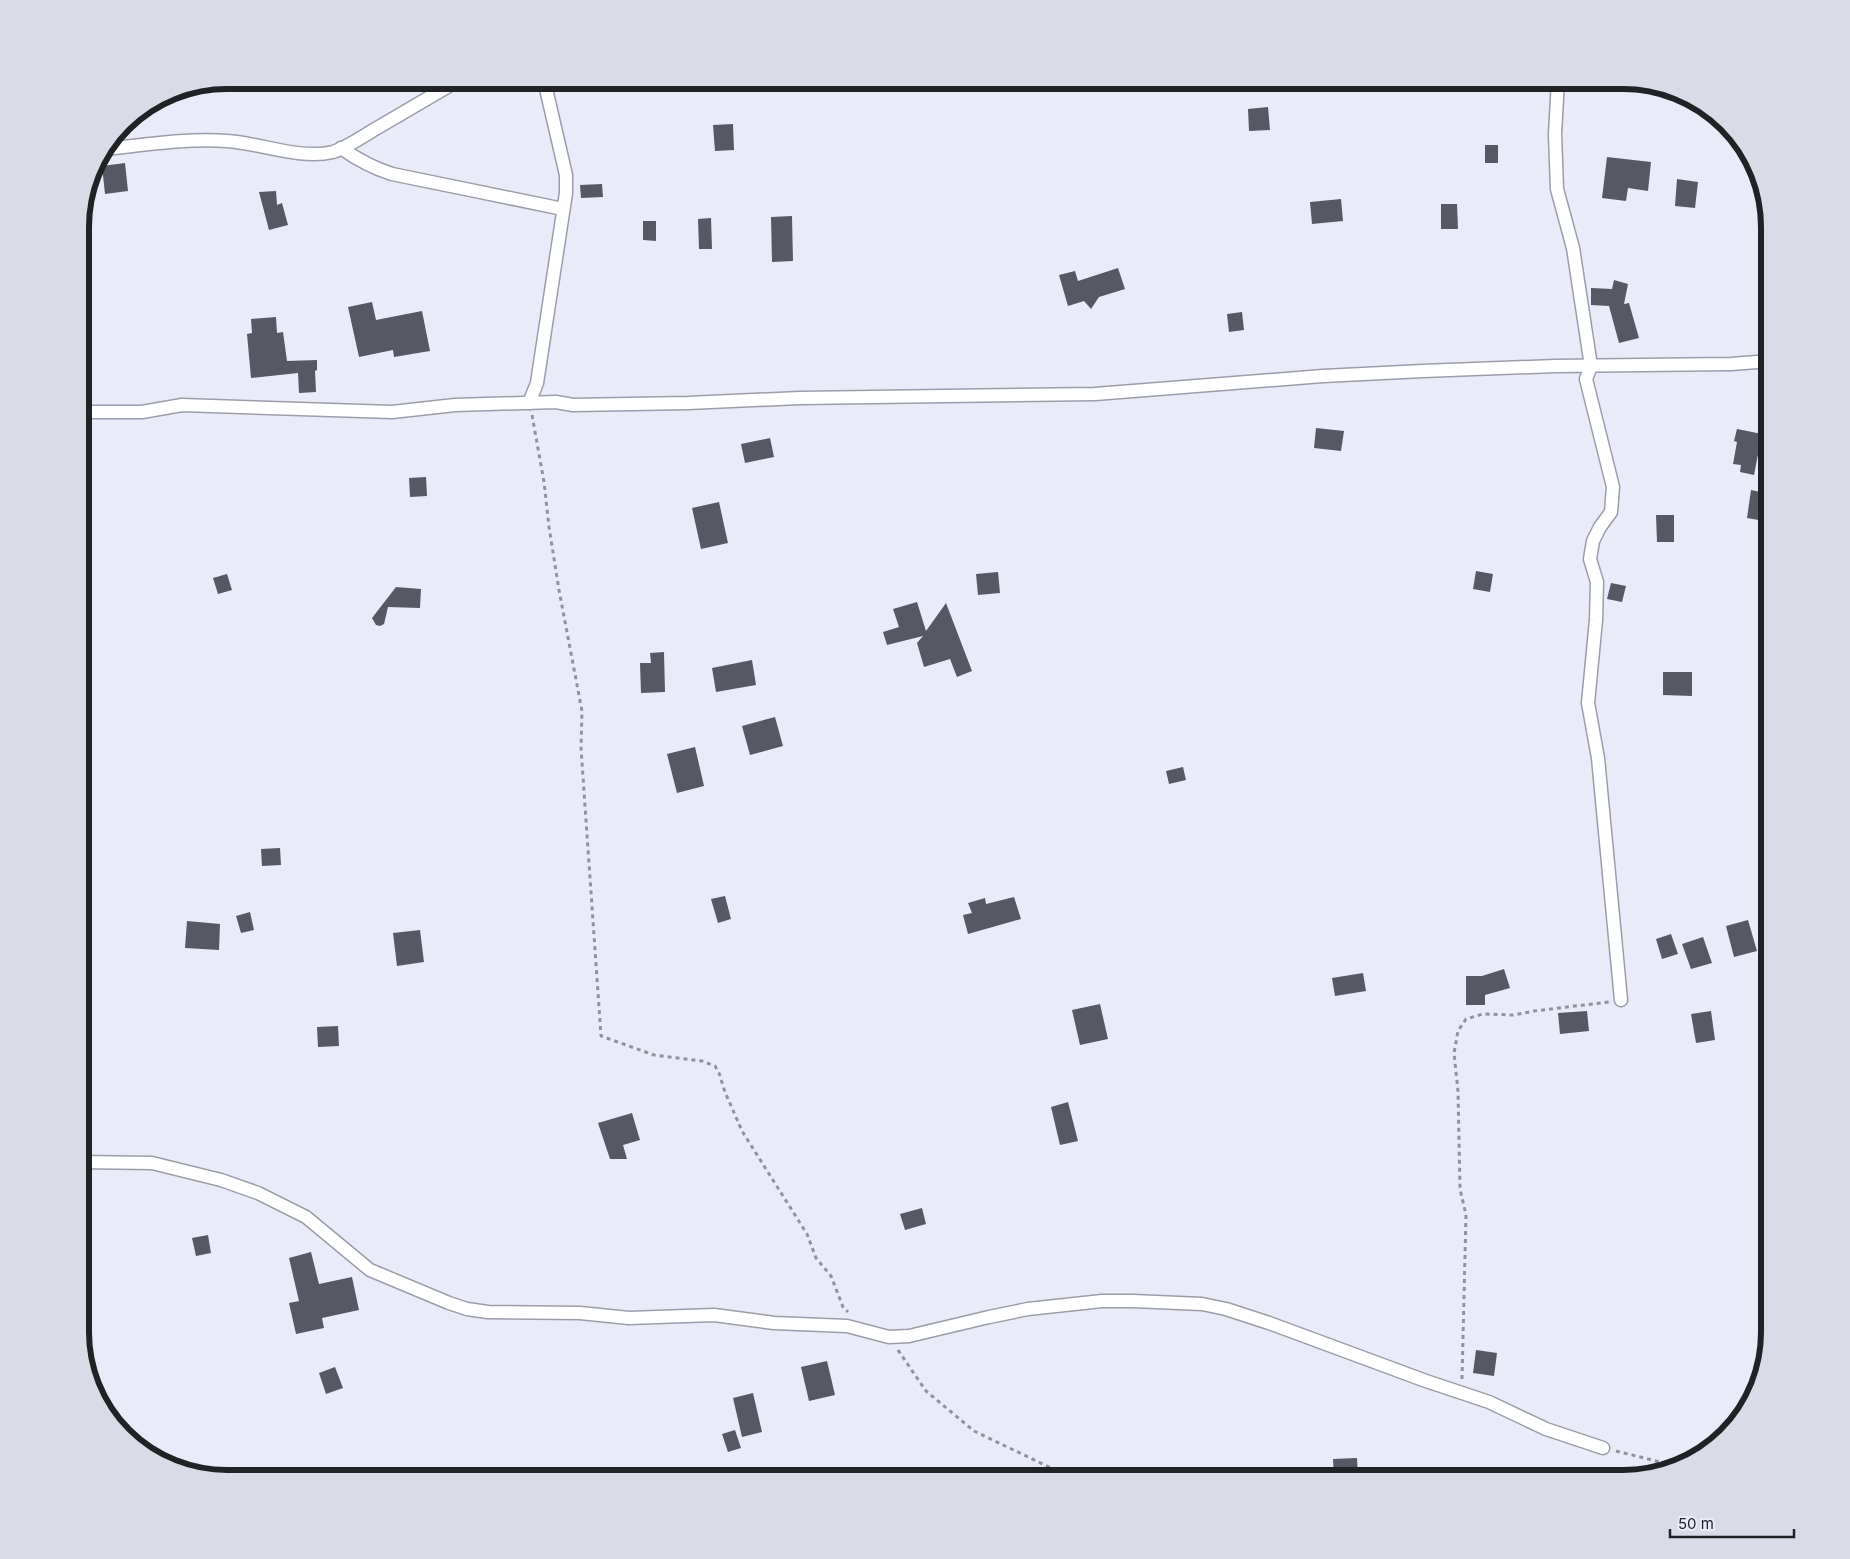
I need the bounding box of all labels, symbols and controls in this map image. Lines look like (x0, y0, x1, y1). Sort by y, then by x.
scale bar (1670, 1506, 1794, 1538)
text: 50 m (1678, 1514, 1714, 1533)

